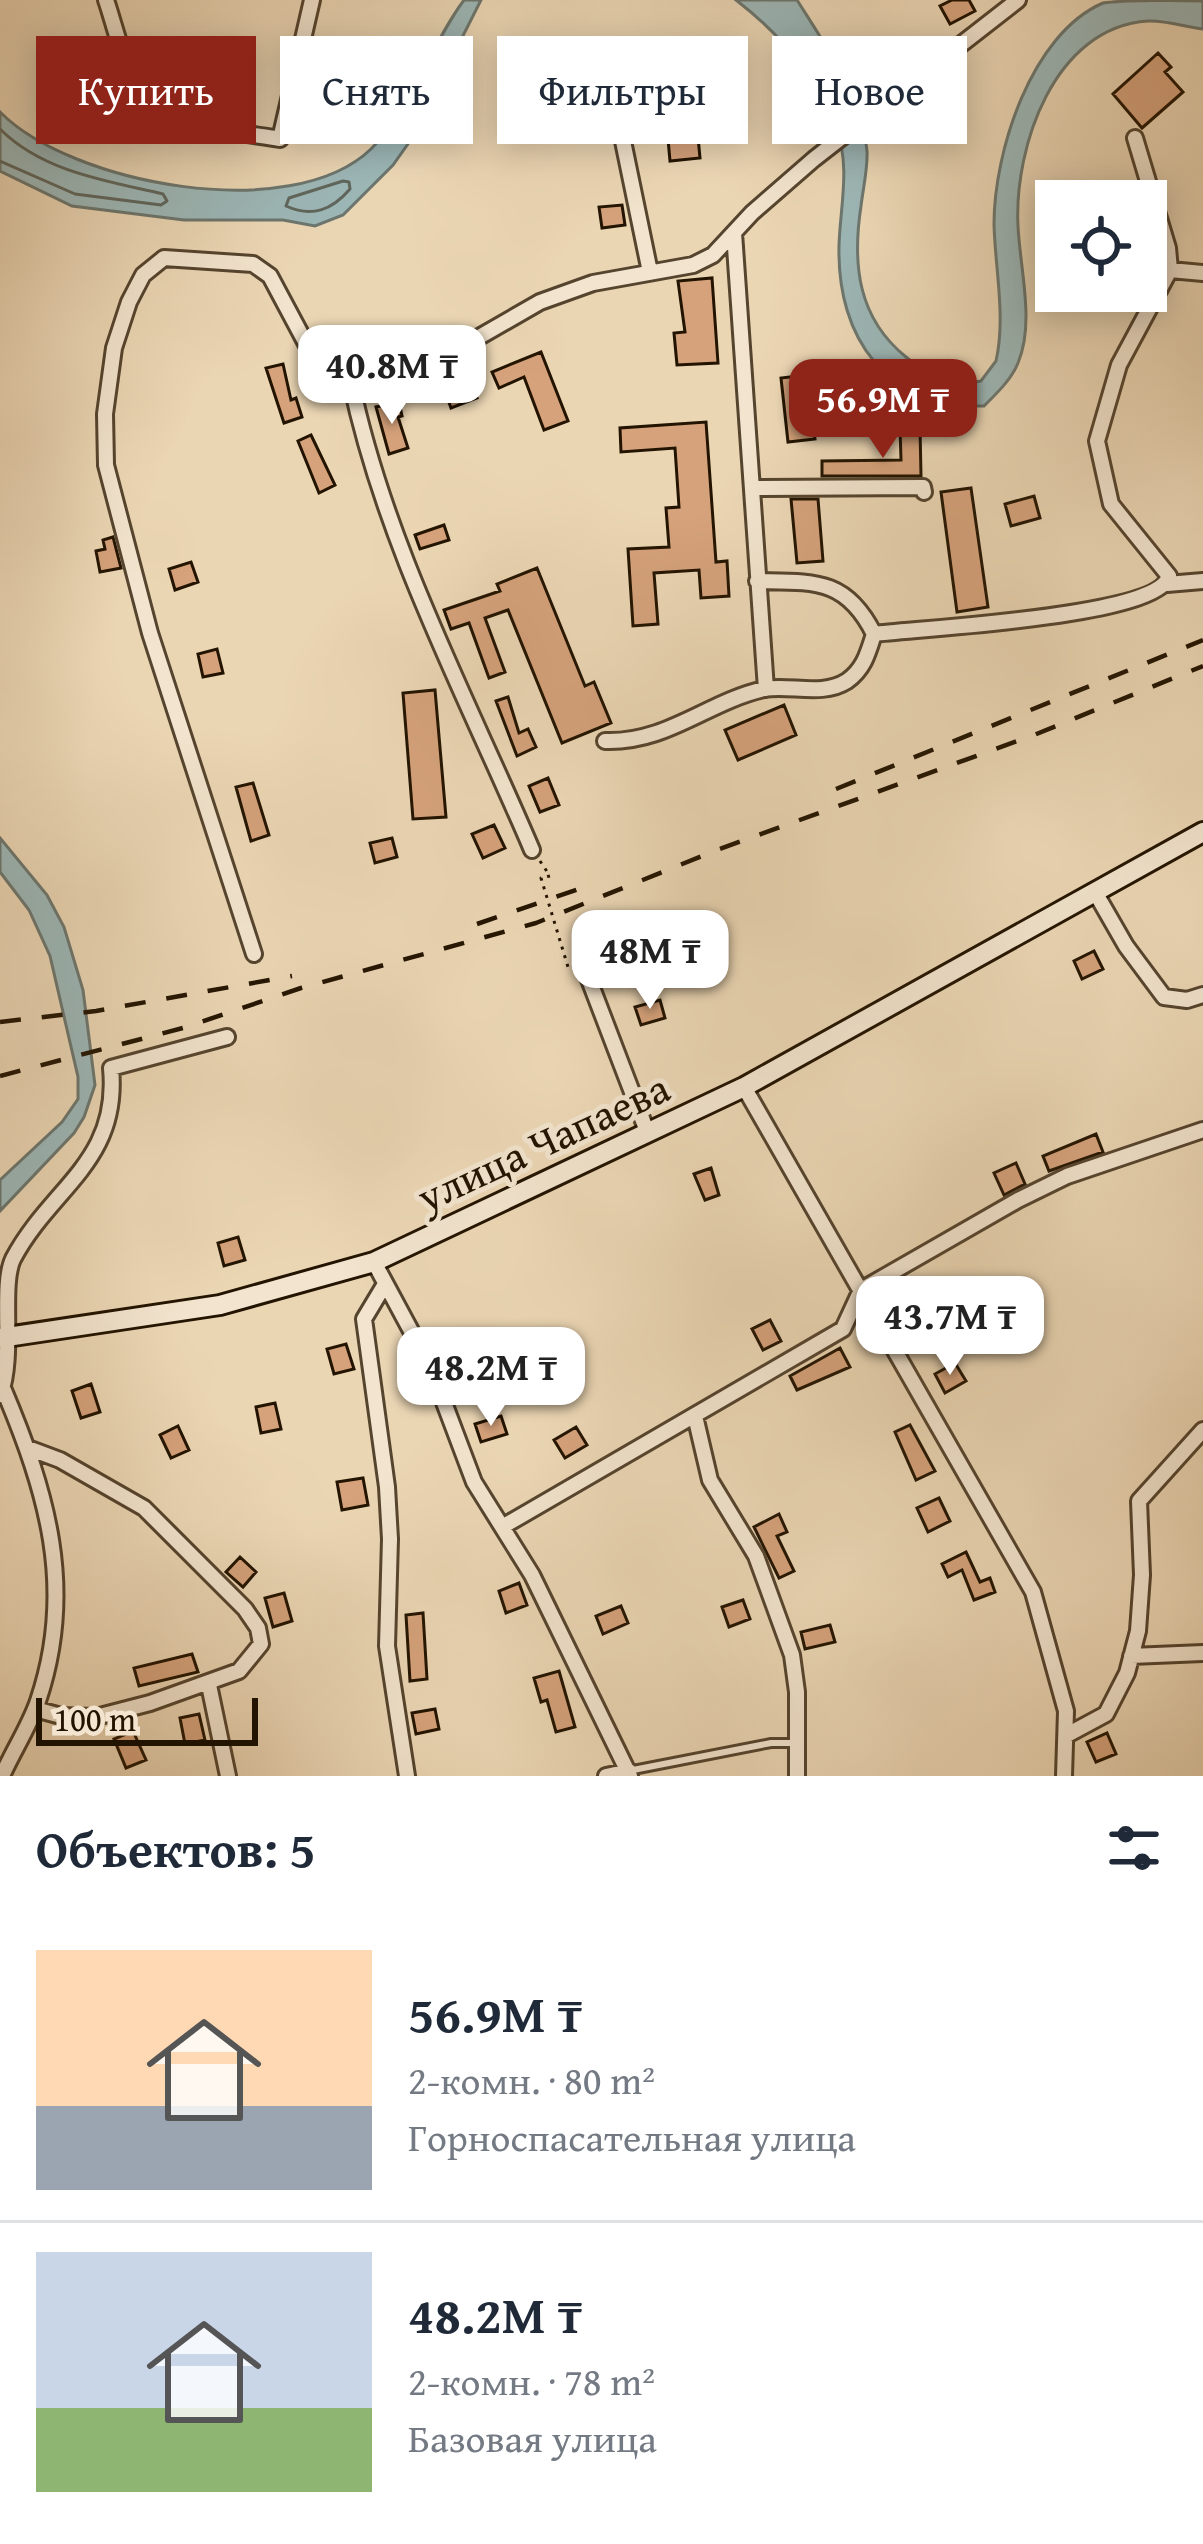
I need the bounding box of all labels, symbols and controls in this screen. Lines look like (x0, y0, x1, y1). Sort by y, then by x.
chip: Купить (36, 36, 256, 144)
chip: Снять (280, 36, 473, 144)
chip: Фильтры (497, 36, 748, 144)
chip: Новое (772, 36, 967, 144)
map controls (1035, 180, 1167, 312)
button: locate (1035, 180, 1167, 312)
pin: 40.8M ₸ (281, 325, 503, 427)
text: 40.8M ₸ (325, 335, 459, 392)
pin: 56.9M ₸ (772, 359, 994, 461)
text: 56.9M ₸ (816, 369, 950, 426)
pin: 48M ₸ (566, 910, 734, 1012)
text: 48M ₸ (599, 920, 701, 977)
street label: улица Чапаева (406, 1056, 679, 1227)
pin: 43.7M ₸ (839, 1276, 1061, 1378)
text: 43.7M ₸ (883, 1286, 1017, 1343)
pin: 48.2M ₸ (380, 1327, 602, 1429)
text: 48.2M ₸ (424, 1337, 558, 1394)
scale bar (36, 1692, 258, 1745)
text: 100 m (54, 1695, 136, 1743)
text: Объектов: 5 (36, 1811, 316, 1886)
icon: filters (1101, 1815, 1167, 1881)
text: 56.9M ₸ (408, 1976, 583, 2051)
icon: home (132, 1998, 276, 2142)
text: 2-комн. · 80 m² (408, 2051, 655, 2108)
text: Горноспасательная улица (408, 2108, 856, 2165)
text: 48.2M ₸ (408, 2277, 583, 2352)
icon: home (132, 2300, 276, 2444)
text: 2-комн. · 78 m² (408, 2352, 655, 2409)
text: Базовая улица (408, 2409, 657, 2466)

